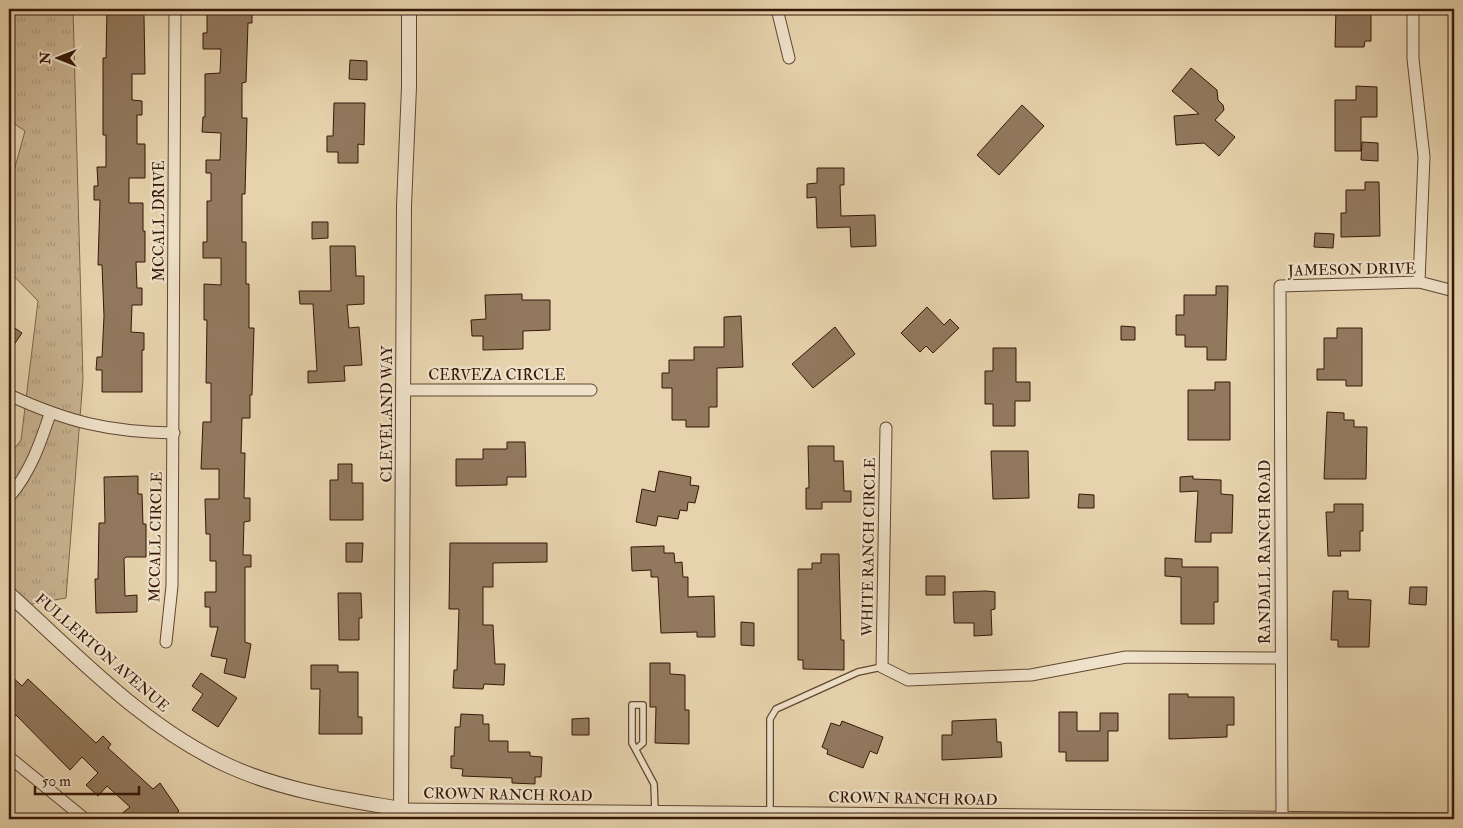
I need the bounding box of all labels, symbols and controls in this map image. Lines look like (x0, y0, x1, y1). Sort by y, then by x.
north arrow (32, 32, 82, 82)
text: N (37, 51, 54, 65)
street label: MCCALL DRIVE (150, 160, 169, 281)
street label: JAMESON DRIVE (1287, 259, 1416, 282)
street label: CLEVELAND WAY (378, 345, 397, 483)
street label: CERVEZA CIRCLE (428, 366, 566, 385)
street label: WHITE RANCH CIRCLE (858, 457, 880, 638)
street label: RANDALL RANCH ROAD (1256, 460, 1275, 644)
street label: MCCALL CIRCLE (145, 471, 167, 603)
street label: FULLERTON AVENUE (31, 590, 173, 717)
scale bar (35, 763, 139, 795)
text: 50 m (42, 772, 71, 791)
street label: CROWN RANCH ROAD (423, 784, 593, 806)
street label: CROWN RANCH ROAD (828, 788, 998, 810)

